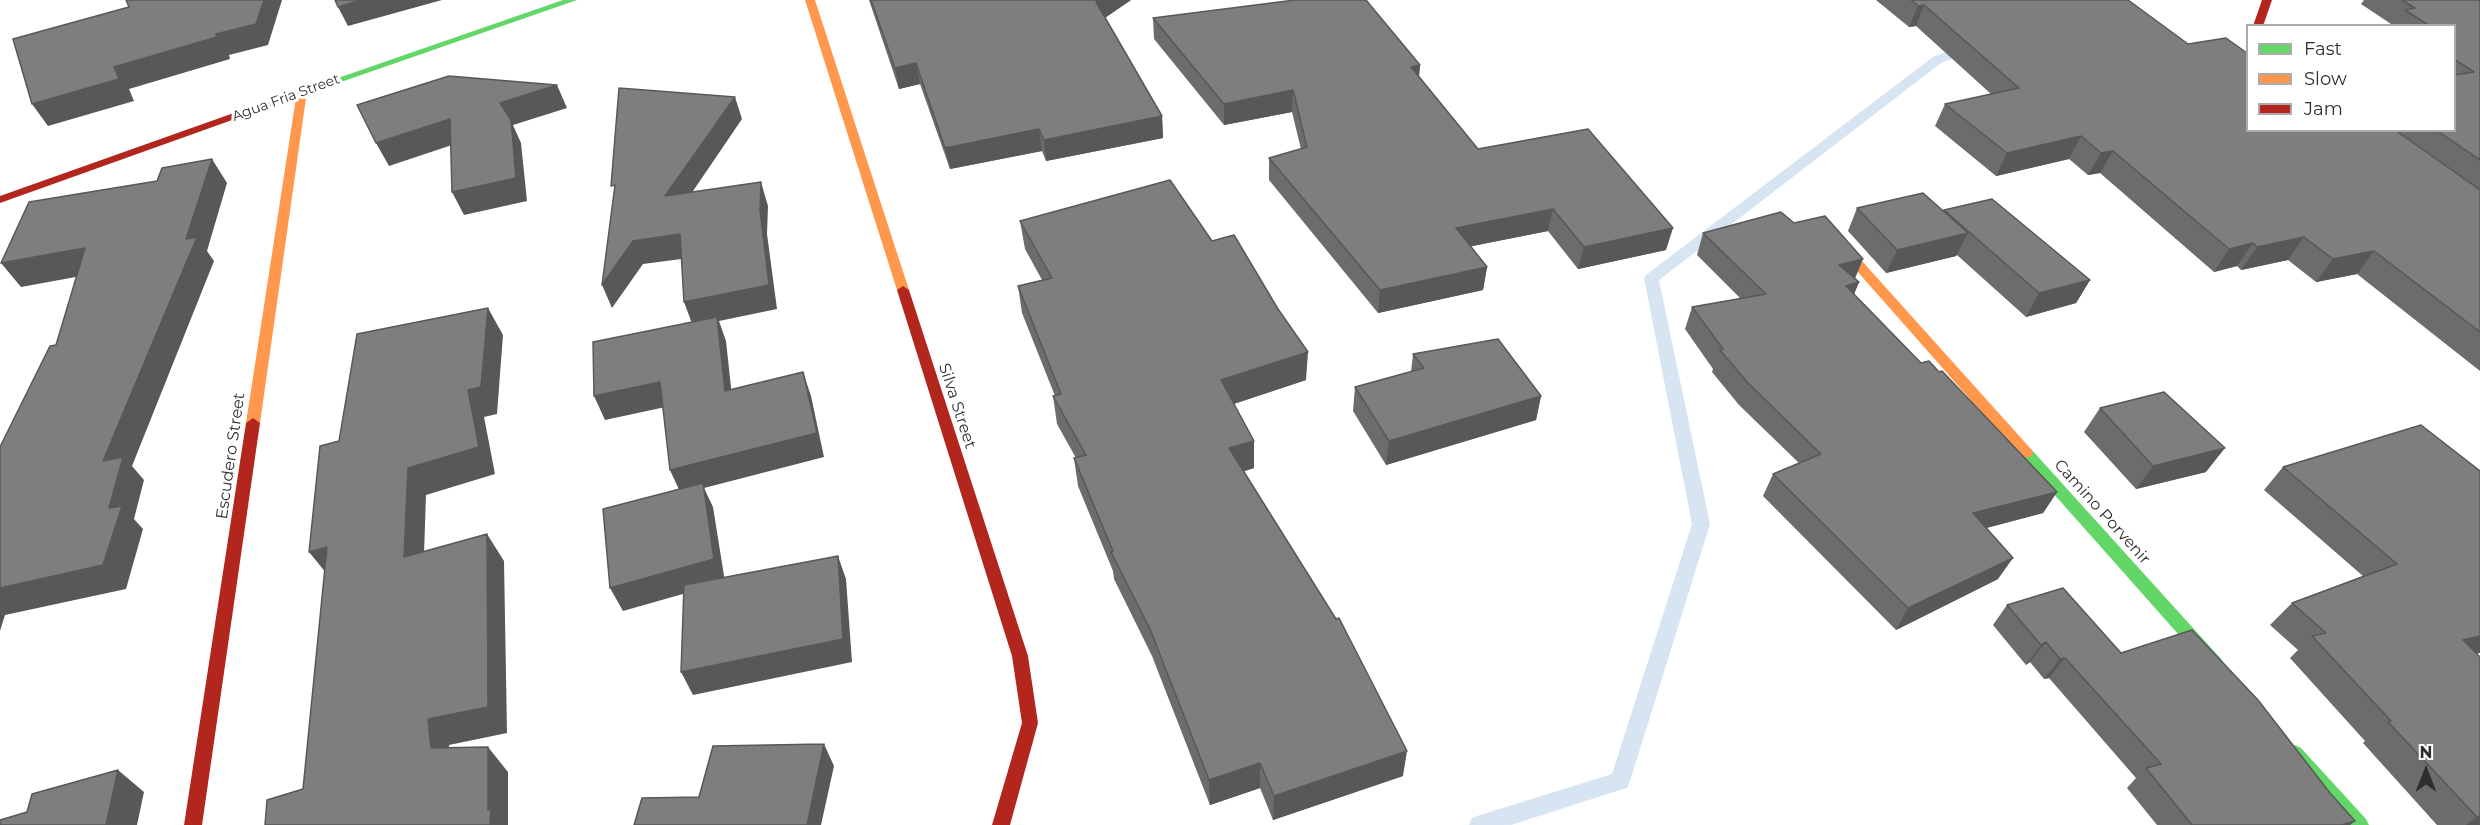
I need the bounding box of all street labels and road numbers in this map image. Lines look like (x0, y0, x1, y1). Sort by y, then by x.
street label: Agua Fria Street (230, 71, 342, 125)
street label: Silva Street (934, 361, 980, 451)
street label: Escudero Street (213, 392, 249, 520)
street label: Camino Porvenir (2050, 456, 2154, 568)

